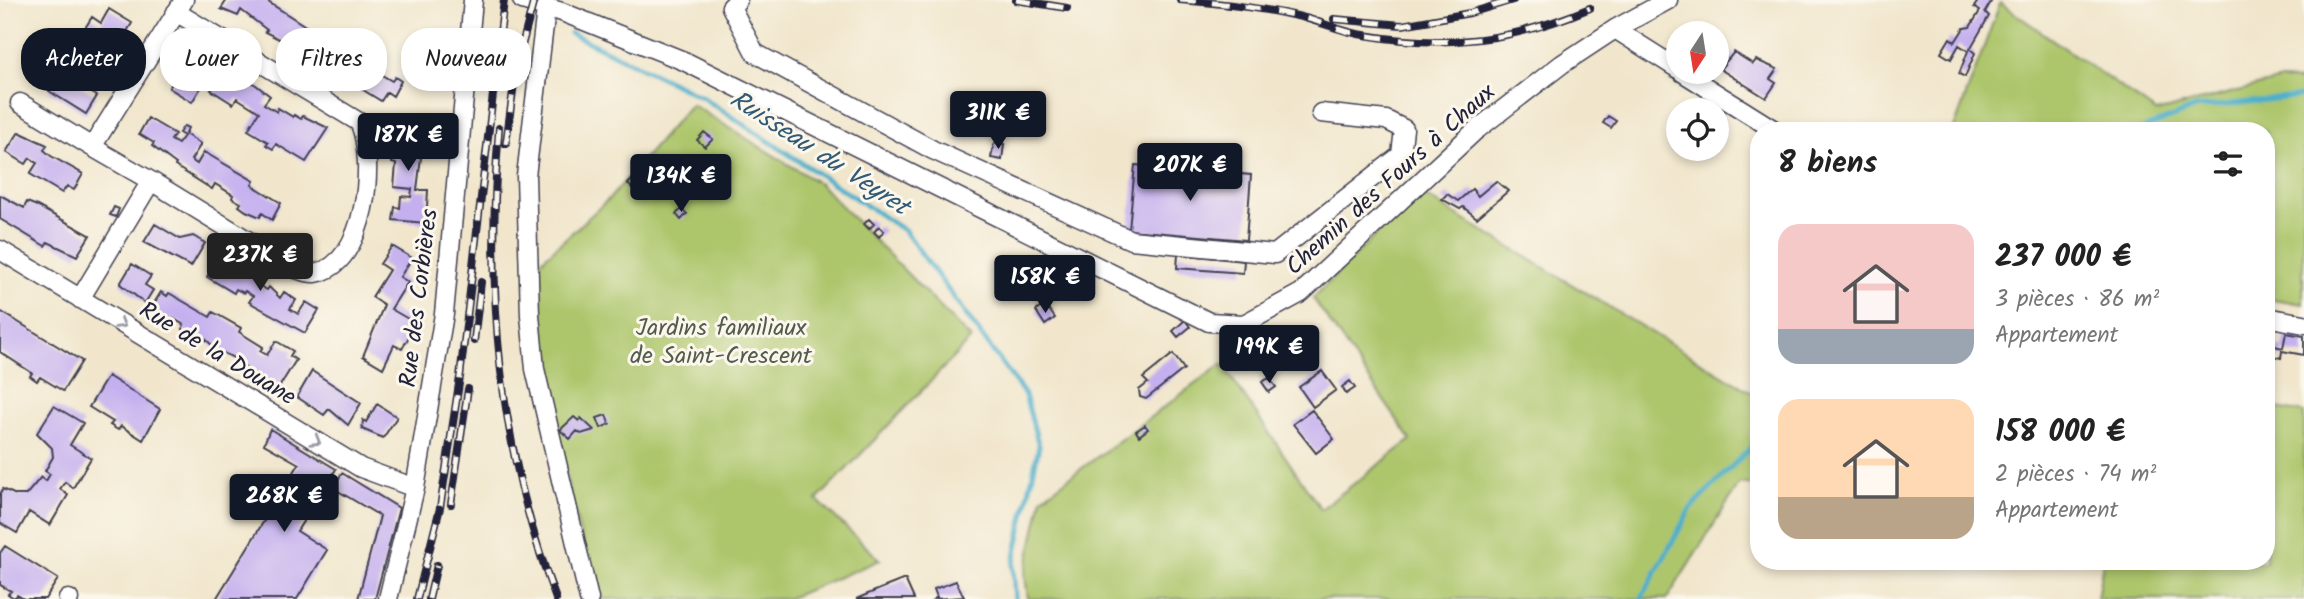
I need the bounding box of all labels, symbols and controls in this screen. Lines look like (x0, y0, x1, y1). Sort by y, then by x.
north arrow (1666, 21, 1729, 84)
map controls (1666, 21, 1729, 161)
chip: Acheter (21, 28, 146, 91)
chip: Louer (160, 28, 262, 91)
chip: Filtres (276, 28, 387, 91)
chip: Nouveau (401, 28, 531, 91)
street label: Chemin des Fours à Chaux (1277, 74, 1506, 286)
water label: Ruisseau du Veyret (721, 80, 920, 230)
pin: 311K € (941, 92, 1055, 151)
text: 311K € (966, 96, 1030, 132)
button: locate (1666, 98, 1729, 161)
pin: 187K € (351, 114, 465, 173)
text: 187K € (374, 118, 442, 154)
text: 8 biens (1778, 140, 1877, 188)
pin: 207K € (1133, 144, 1247, 203)
icon: filters (2209, 145, 2247, 183)
text: 207K € (1153, 148, 1227, 184)
pin: 134K € (624, 154, 738, 214)
text: 134K € (646, 159, 716, 195)
street label: Rue des Corbières (389, 207, 450, 390)
pin: 237K € (203, 233, 317, 293)
text: 237 000 € (1995, 234, 2131, 282)
text: 237K € (223, 238, 297, 274)
icon: home (1834, 252, 1918, 336)
pin: 158K € (988, 256, 1102, 315)
text: 158K € (1010, 260, 1080, 296)
text: 3 pièces · 86 m² (1995, 282, 2159, 318)
street label: Rue de la Douane (131, 292, 304, 417)
park label: Jardins familiaux de Saint-Crescent (630, 309, 813, 376)
one-way arrow (114, 315, 127, 328)
text: Appartement (1995, 318, 2118, 354)
pin: 199K € (1212, 326, 1326, 385)
text: 199K € (1235, 330, 1303, 366)
text: 158 000 € (1995, 409, 2125, 457)
icon: home (1834, 427, 1918, 511)
one-way arrow (309, 433, 322, 446)
text: 2 pièces · 74 m² (1995, 457, 2156, 493)
pin: 268K € (227, 475, 341, 534)
text: 268K € (246, 479, 322, 515)
text: Appartement (1995, 493, 2118, 529)

